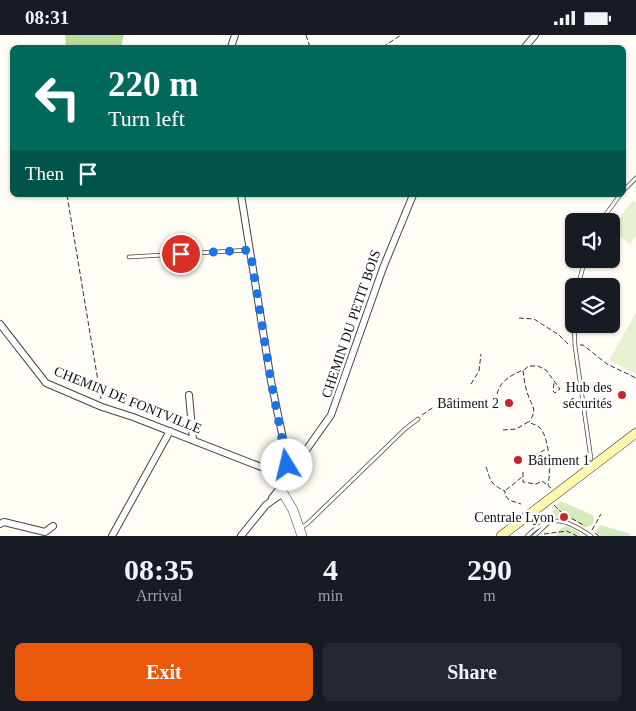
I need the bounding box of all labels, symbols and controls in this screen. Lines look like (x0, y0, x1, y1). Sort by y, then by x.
text: 08:31 (25, 7, 69, 28)
icon: left (25, 65, 90, 130)
text: 220 m (108, 65, 198, 104)
text: Turn left (108, 106, 185, 131)
icon: arrive (74, 160, 102, 188)
text: Then (25, 163, 64, 184)
map controls (565, 213, 620, 333)
button: sound (565, 213, 620, 268)
pin (160, 233, 202, 275)
icon: arrive (167, 240, 195, 268)
street label: CHEMIN DU PETIT BOIS (319, 248, 383, 400)
button: layers (565, 278, 620, 333)
street label: CHEMIN DE FONTVILLE (52, 363, 204, 437)
place label: Hub des sécurités (563, 380, 612, 411)
marker: Hub des sécurités (616, 389, 628, 401)
place label: Bâtiment 2 (437, 396, 499, 411)
marker: Bâtiment 2 (503, 397, 515, 409)
position arrow (260, 438, 312, 490)
place label: Bâtiment 1 (528, 453, 590, 468)
marker: Bâtiment 1 (512, 454, 524, 466)
place label: Centrale Lyon (474, 510, 554, 525)
marker: Centrale Lyon (558, 511, 570, 523)
text: 08:35 (124, 553, 194, 586)
text: 4 (323, 553, 338, 586)
text: 290 (467, 553, 512, 586)
text: Arrival (136, 587, 182, 604)
text: min (318, 587, 343, 604)
text: m (483, 587, 496, 604)
button: Exit (15, 643, 313, 701)
button: Share (323, 643, 621, 701)

